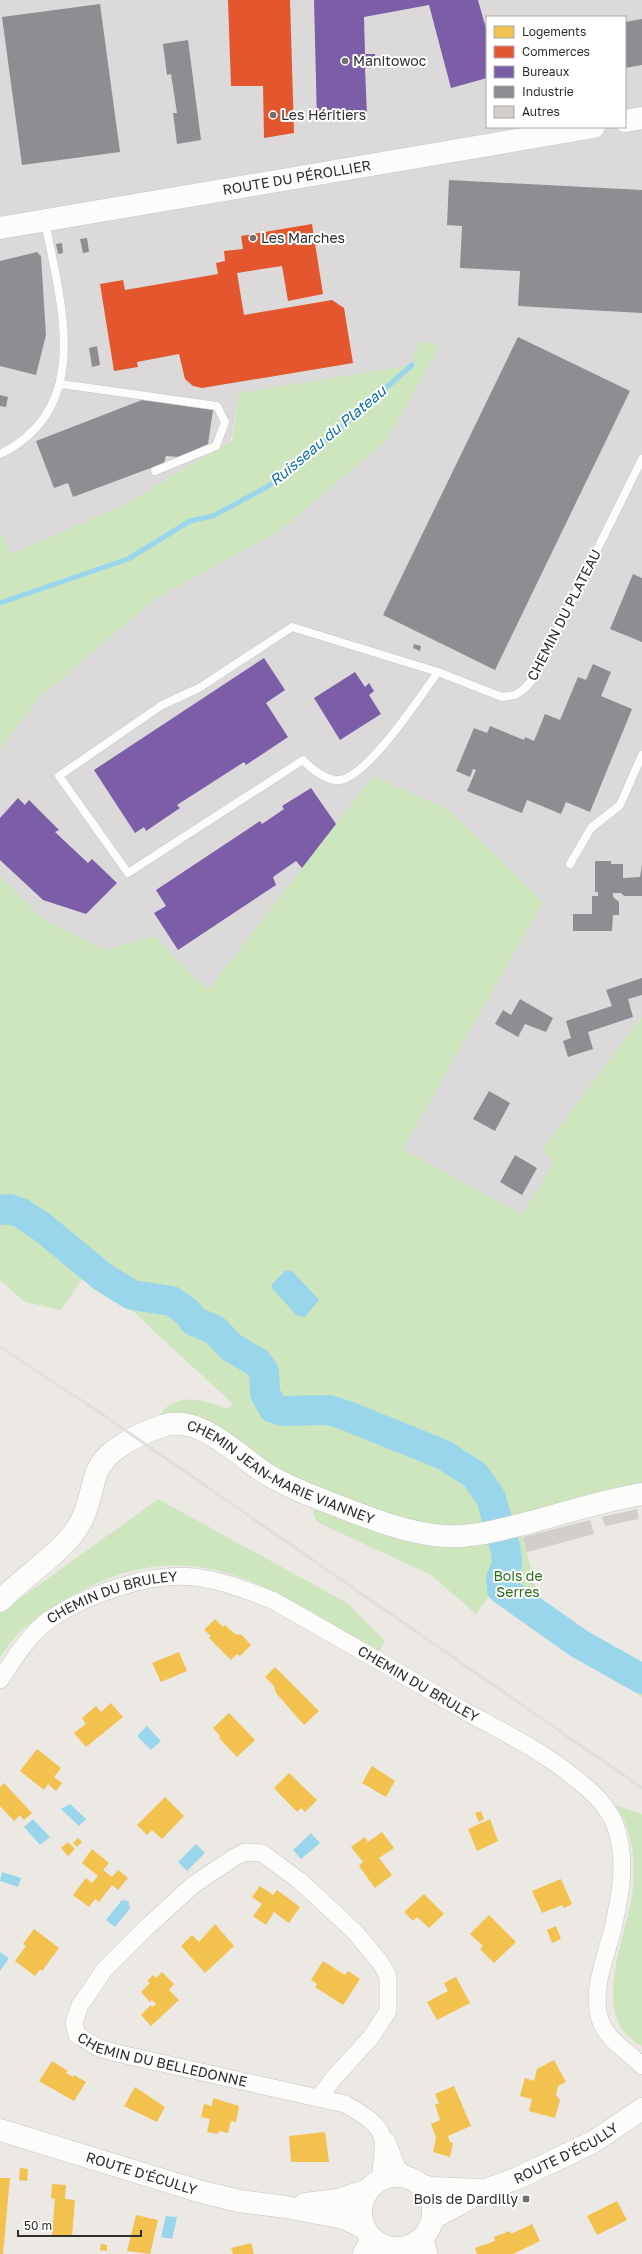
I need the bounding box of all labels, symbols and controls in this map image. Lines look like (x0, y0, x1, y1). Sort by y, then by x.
legend (486, 16, 626, 128)
text: Logements (522, 24, 586, 39)
text: Commerces (522, 44, 590, 59)
place label: Manitowoc (353, 52, 427, 69)
marker: Manitowoc (340, 56, 350, 66)
text: Bureaux (522, 64, 570, 79)
text: Industrie (522, 84, 574, 99)
text: Autres (522, 104, 560, 119)
place label: Les Héritiers (281, 106, 366, 123)
marker: Les Héritiers (268, 110, 278, 120)
street label: ROUTE DU PÉROLLIER (221, 156, 372, 198)
place label: Les Marches (261, 229, 345, 246)
marker: Les Marches (248, 233, 258, 243)
water label: Ruisseau du Plateau (266, 381, 390, 489)
street label: CHEMIN DU PLATEAU (523, 546, 604, 683)
street label: CHEMIN JEAN-MARIE VIANNEY (185, 1416, 377, 1527)
street label: CHEMIN DU BRULEY (43, 1567, 178, 1627)
park label: Bois de Serres (493, 1567, 543, 1600)
street label: CHEMIN DU BRULEY (355, 1642, 482, 1725)
street label: CHEMIN DU BELLEDONNE (75, 2028, 249, 2090)
street label: ROUTE D'ÉCULLY (511, 2119, 621, 2187)
street label: ROUTE D'ÉCULLY (84, 2148, 199, 2198)
place label: Bois de Dardilly (413, 2190, 518, 2207)
marker: Bois de Dardilly (521, 2194, 531, 2204)
scale bar (18, 2212, 141, 2238)
text: 50 m (24, 2218, 52, 2233)

